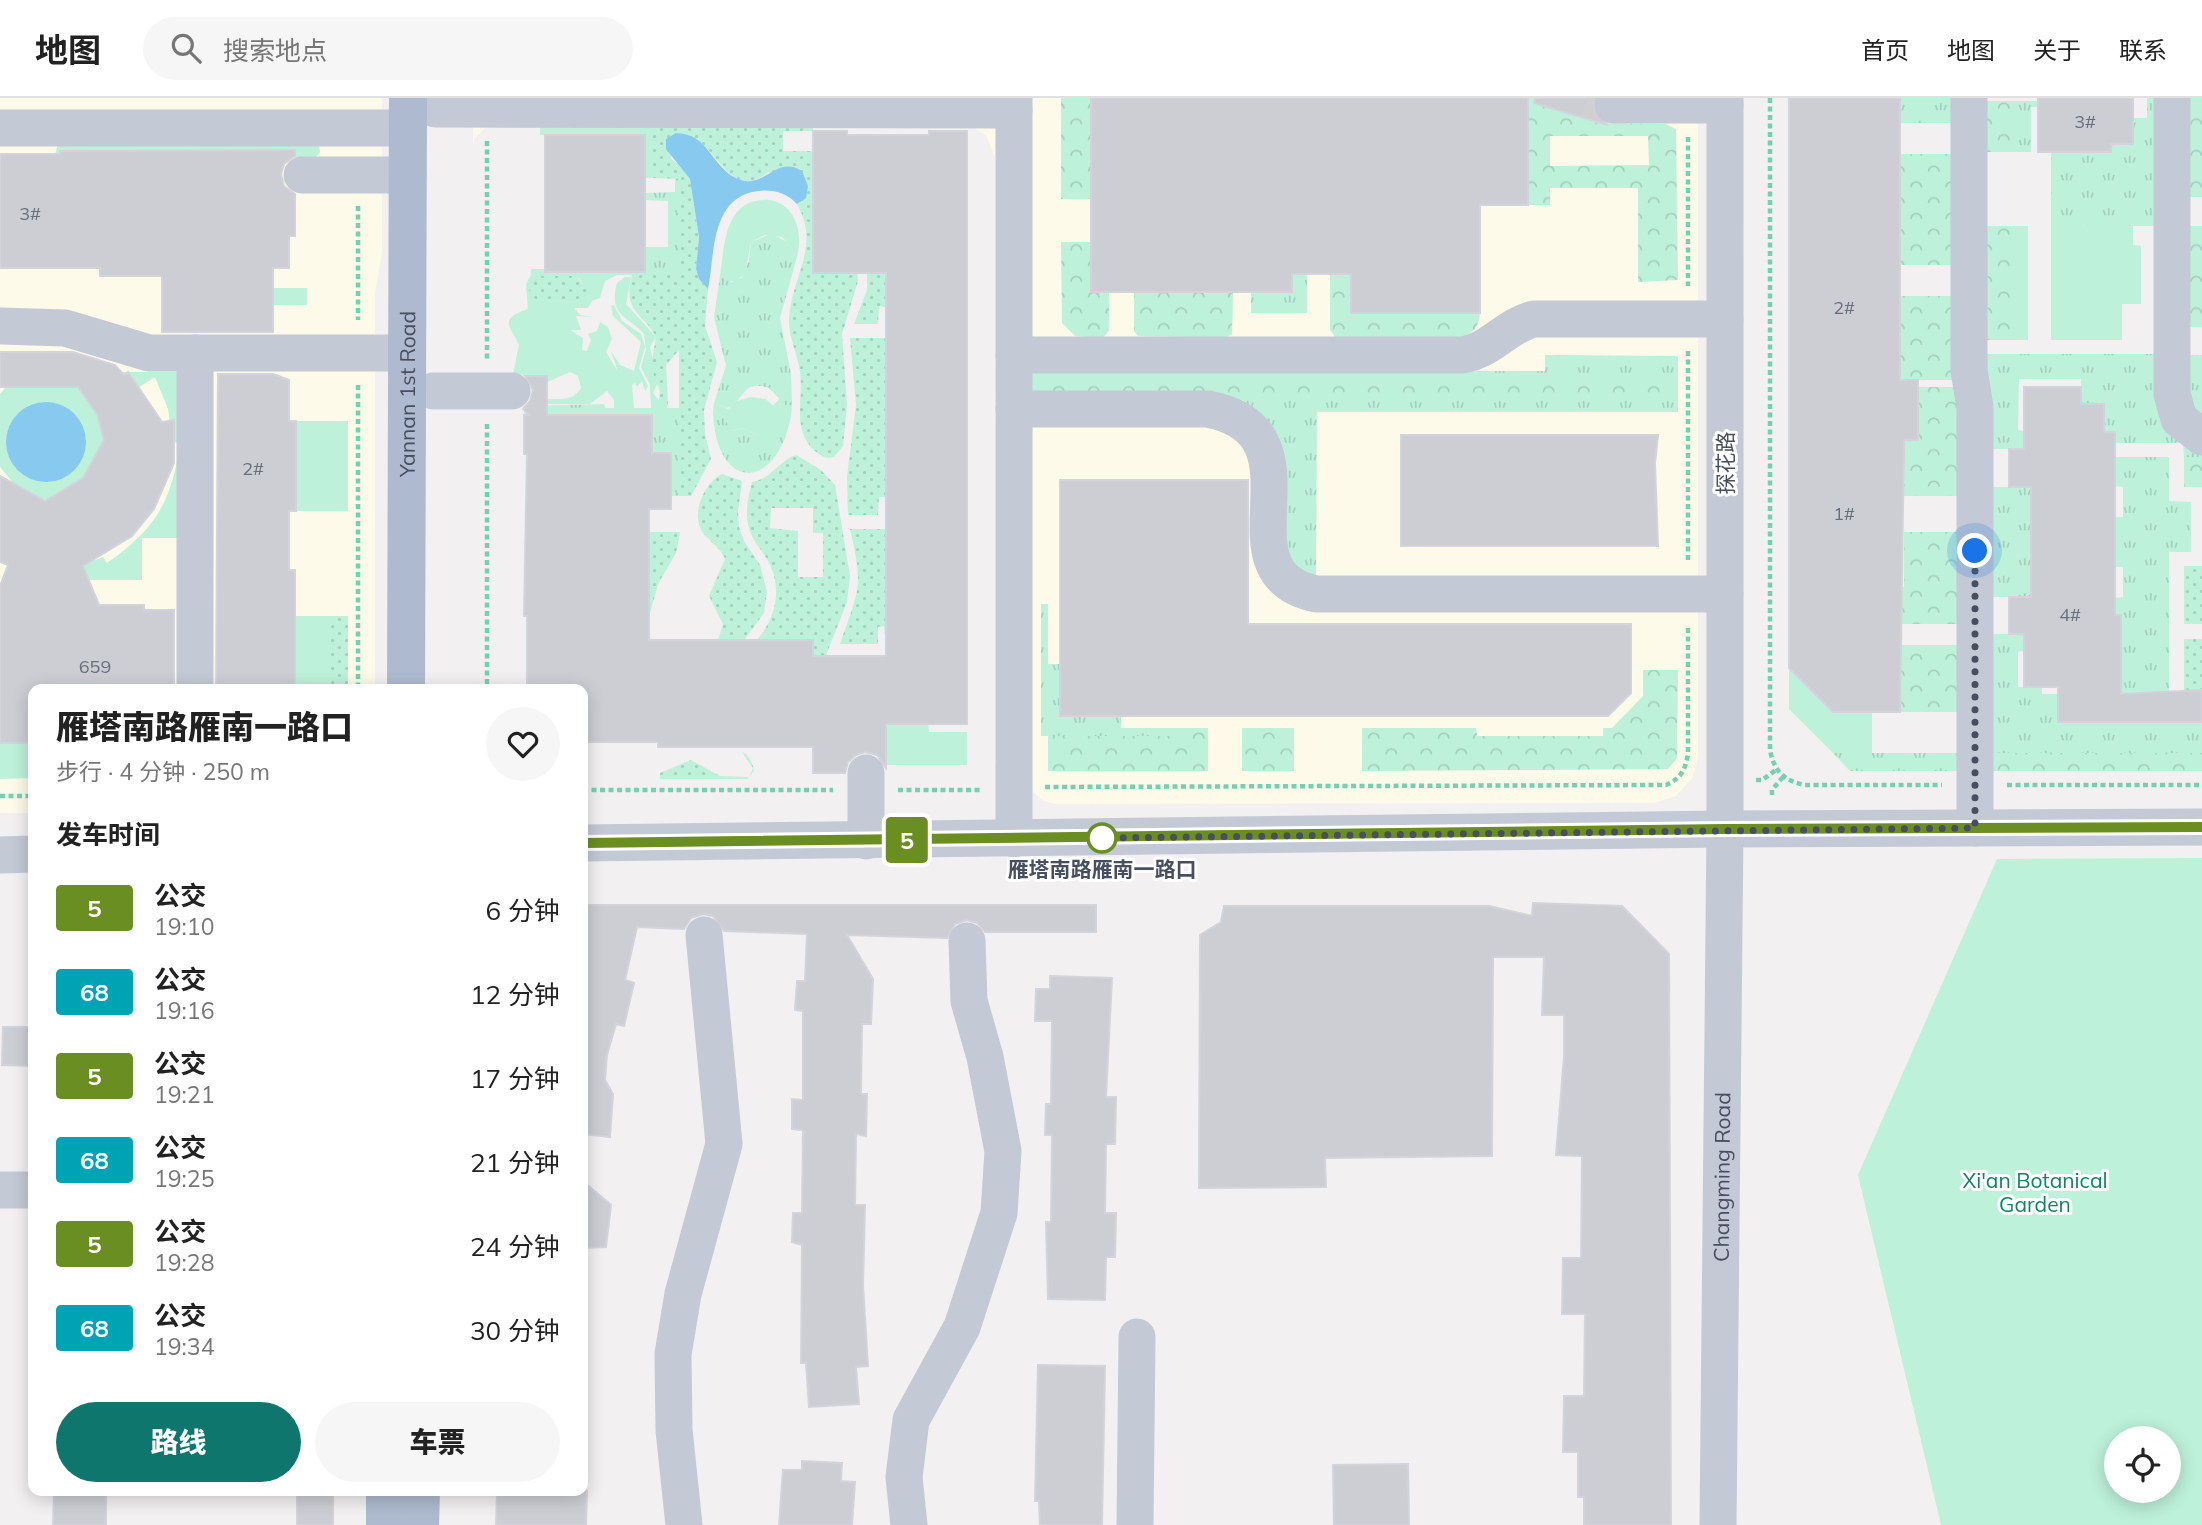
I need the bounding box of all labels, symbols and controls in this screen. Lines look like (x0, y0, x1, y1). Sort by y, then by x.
search box (143, 17, 633, 80)
text: 地图 (35, 29, 101, 70)
icon: search (167, 29, 205, 67)
text: 搜索地点 (223, 34, 327, 67)
text: 首页 (1861, 35, 1909, 65)
text: 地图 (1947, 35, 1995, 65)
text: 关于 (2033, 35, 2081, 65)
text: 联系 (2119, 35, 2167, 65)
house number: 3# (2074, 110, 2096, 133)
house number: 3# (19, 202, 41, 225)
house number: 2# (1833, 296, 1855, 319)
street label: Yannan 1st Road (394, 311, 420, 478)
street label: 探花路 (1712, 432, 1738, 495)
house number: 2# (242, 457, 264, 480)
house number: 1# (1833, 502, 1855, 525)
your location (1957, 533, 1992, 568)
house number: 4# (2059, 603, 2081, 626)
house number: 659 (79, 655, 111, 678)
text: 雁塔南路雁南一路口 (56, 706, 353, 747)
button: heart (486, 707, 560, 781)
text: 步行 · 4 分钟 · 250 m (56, 757, 270, 786)
line badge: 5 (884, 817, 930, 863)
text: 发车时间 (56, 818, 160, 851)
marker: 雁塔南路雁南一路口 (1087, 823, 1117, 853)
text: 5 (900, 825, 914, 855)
place label: 雁塔南路雁南一路口 (1008, 856, 1197, 882)
text: 公交 (154, 879, 206, 912)
text: 5 (87, 893, 102, 923)
text: 6 分钟 (486, 894, 560, 927)
text: 19:10 (154, 912, 214, 941)
text: 公交 (154, 963, 206, 996)
text: 68 (80, 977, 109, 1007)
text: 12 分钟 (470, 978, 560, 1011)
text: 19:16 (154, 996, 214, 1025)
text: 公交 (154, 1047, 206, 1080)
text: 5 (87, 1061, 102, 1091)
text: 17 分钟 (470, 1062, 560, 1095)
text: 19:21 (154, 1080, 214, 1109)
street label: Changming Road (1708, 1092, 1735, 1262)
text: 公交 (154, 1131, 206, 1164)
text: 68 (80, 1145, 109, 1175)
text: 21 分钟 (470, 1146, 560, 1179)
text: 19:25 (154, 1164, 214, 1193)
park label: Xi'an Botanical Garden (1962, 1167, 2108, 1217)
text: 公交 (154, 1215, 206, 1248)
text: 5 (87, 1229, 102, 1259)
text: 24 分钟 (470, 1230, 560, 1263)
text: 19:28 (154, 1248, 214, 1277)
text: 公交 (154, 1299, 206, 1332)
text: 68 (80, 1313, 109, 1343)
text: 30 分钟 (470, 1314, 560, 1347)
text: 19:34 (154, 1332, 214, 1361)
button: 路线 (56, 1402, 301, 1482)
button: 车票 (315, 1402, 560, 1482)
map controls (2104, 1426, 2181, 1503)
button: locate (2104, 1426, 2181, 1503)

